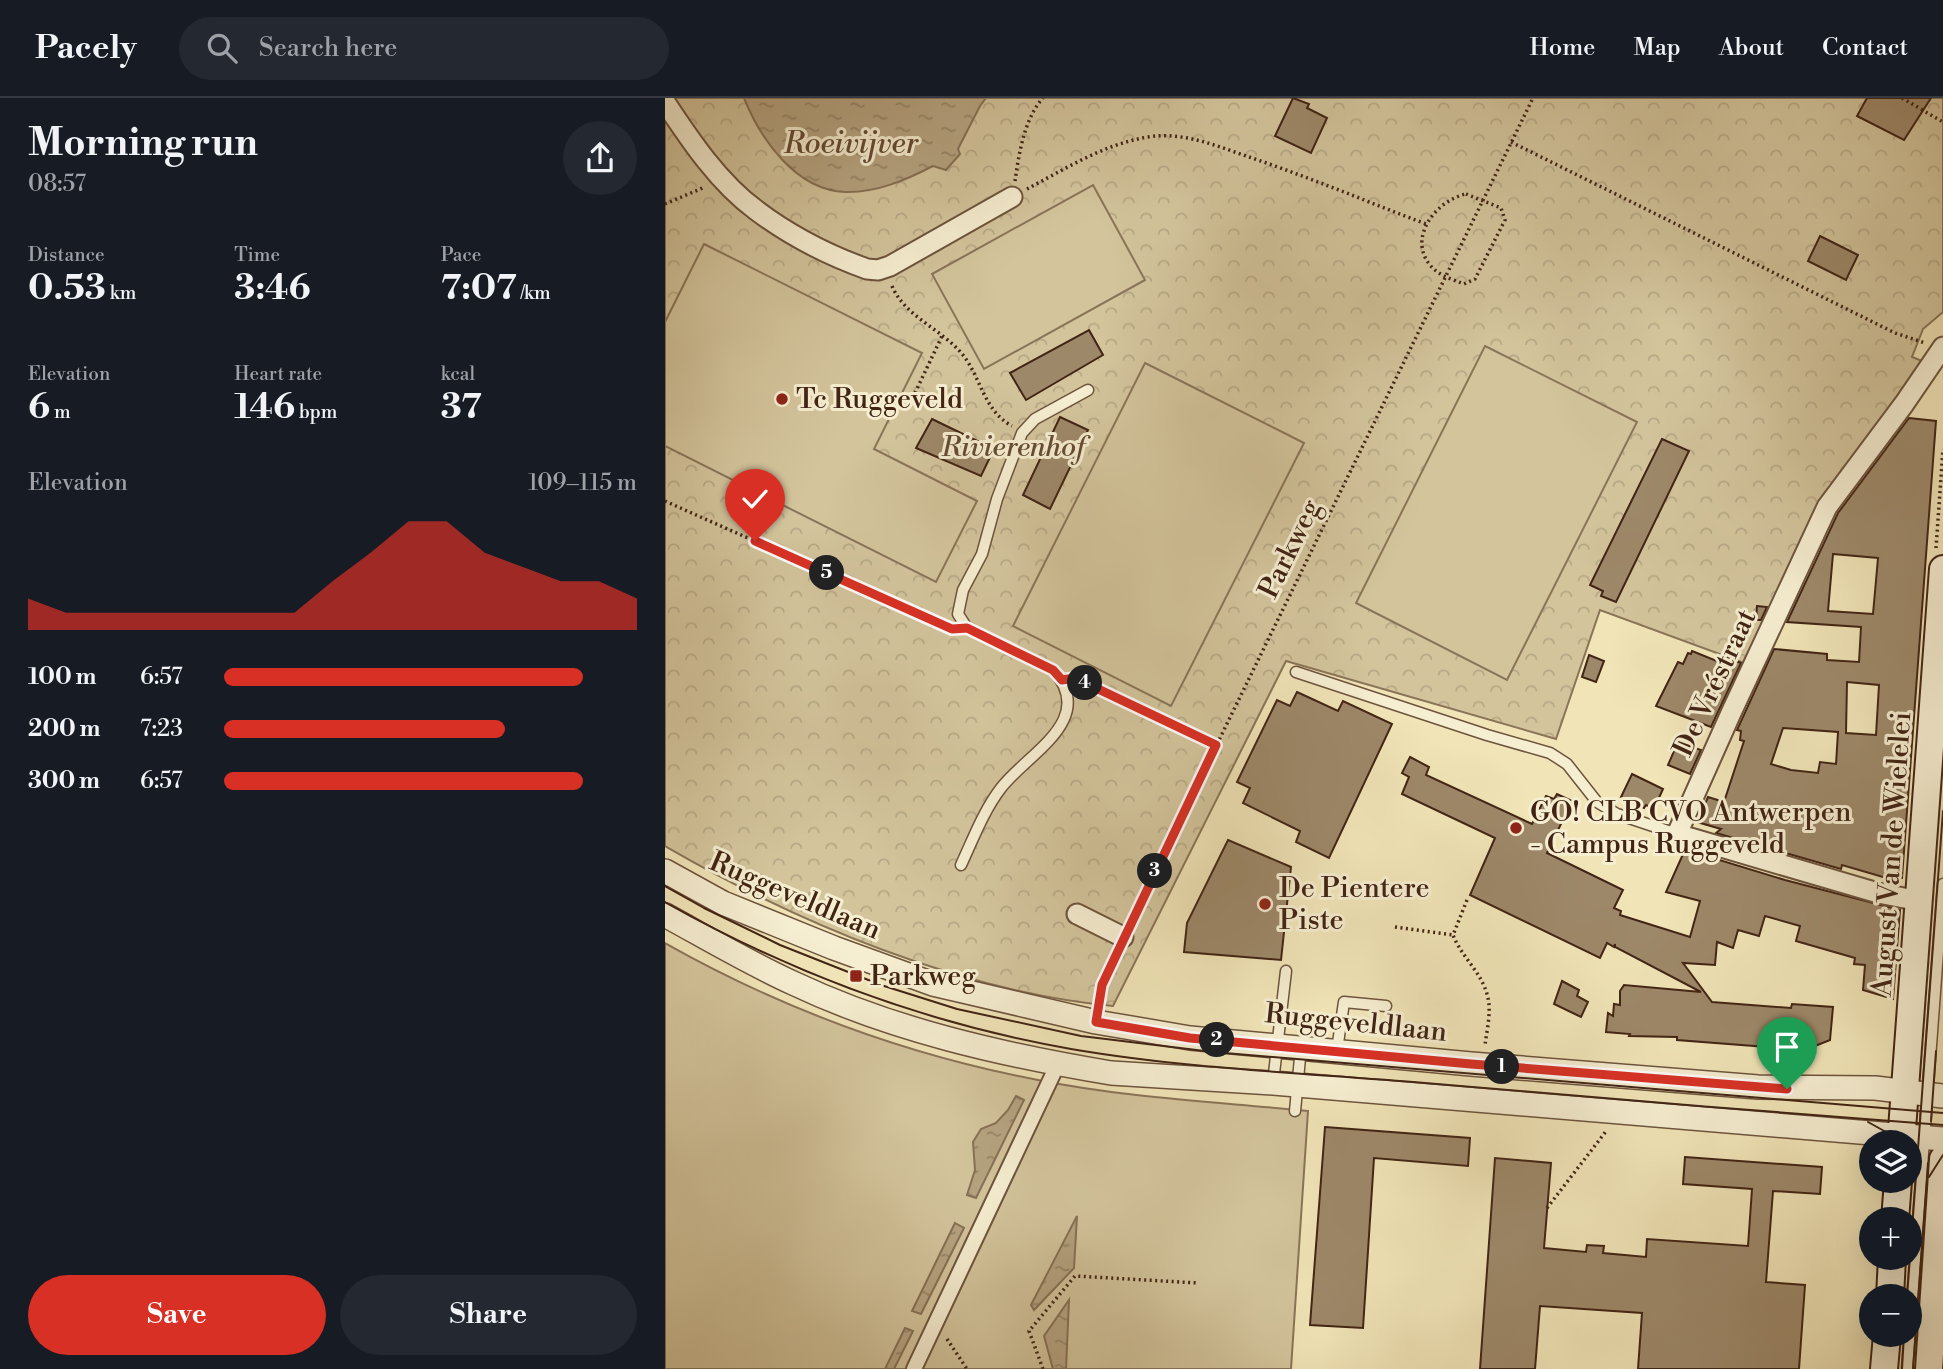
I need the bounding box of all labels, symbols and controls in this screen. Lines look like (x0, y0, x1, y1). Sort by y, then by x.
search box (179, 17, 669, 80)
text: Pacely (35, 28, 137, 69)
icon: search (203, 29, 241, 67)
text: Search here (259, 32, 397, 64)
text: Home (1530, 33, 1595, 63)
text: Map (1633, 33, 1681, 63)
text: About (1719, 33, 1784, 63)
text: Contact (1822, 33, 1908, 63)
text: Morning run (28, 120, 258, 167)
button: share (563, 121, 637, 195)
water label: Roeivijver (783, 125, 920, 163)
text: 08:57 (28, 170, 86, 198)
text: Distance (28, 243, 105, 267)
text: Time (234, 243, 280, 267)
text: Pace (441, 243, 481, 267)
text: 0.53 (28, 267, 106, 310)
text: 3:46 (234, 267, 311, 310)
text: 7:07 (441, 267, 517, 310)
text: km (106, 281, 136, 305)
text: /km (517, 281, 551, 305)
text: Elevation (28, 362, 110, 386)
text: Heart rate (234, 362, 322, 386)
text: kcal (441, 362, 475, 386)
place label: Tc Ruggeveld (796, 382, 963, 417)
text: 6 (28, 386, 50, 429)
text: 146 (234, 386, 295, 429)
text: 37 (441, 386, 482, 429)
marker: Tc Ruggeveld (774, 391, 790, 407)
text: m (50, 400, 71, 424)
text: bpm (295, 400, 337, 424)
park label: Rivierenhof (940, 430, 1091, 465)
text: Elevation (28, 469, 128, 497)
text: 109–115 m (528, 469, 637, 497)
pin (725, 469, 785, 541)
icon: check (736, 480, 774, 518)
street label: Parkweg (1251, 493, 1329, 604)
pin: 5 (809, 556, 845, 590)
text: 5 (821, 560, 832, 584)
street label: De Vréstraat (1666, 604, 1764, 762)
text: 100 m (28, 663, 96, 691)
text: 6:57 (140, 663, 183, 691)
pin: 4 (1067, 666, 1103, 700)
text: 4 (1078, 670, 1091, 694)
street label: August Van de Wielelei (1865, 710, 1919, 999)
text: 200 m (28, 715, 100, 743)
text: 7:23 (140, 715, 183, 743)
text: 300 m (28, 767, 100, 795)
text: 6:57 (140, 767, 183, 795)
place label: GO! CLB CVO Antwerpen - Campus Ruggeveld (1530, 795, 1852, 862)
marker: GO! CLB CVO Antwerpen - Campus Ruggeveld (1508, 820, 1524, 836)
street label: Ruggeveldlaan (704, 844, 886, 948)
pin: 3 (1137, 854, 1173, 888)
text: 3 (1149, 858, 1160, 882)
place label: De Pientere Piste (1279, 871, 1430, 938)
marker: De Pientere Piste (1257, 896, 1273, 912)
place label: Parkweg (870, 959, 976, 994)
marker: Parkweg (848, 968, 864, 984)
street label: Ruggeveldlaan (1263, 996, 1449, 1050)
pin (1757, 1017, 1817, 1089)
pin: 2 (1199, 1023, 1235, 1058)
text: 2 (1211, 1027, 1222, 1051)
icon: arrive (1768, 1028, 1806, 1066)
pin: 1 (1485, 1049, 1519, 1084)
text: 1 (1497, 1054, 1506, 1078)
map controls (1859, 1130, 1922, 1347)
button: layers (1859, 1130, 1922, 1193)
button: + (1859, 1207, 1922, 1270)
button: Save (28, 1275, 326, 1355)
button: Share (340, 1275, 637, 1355)
button: − (1859, 1284, 1922, 1347)

